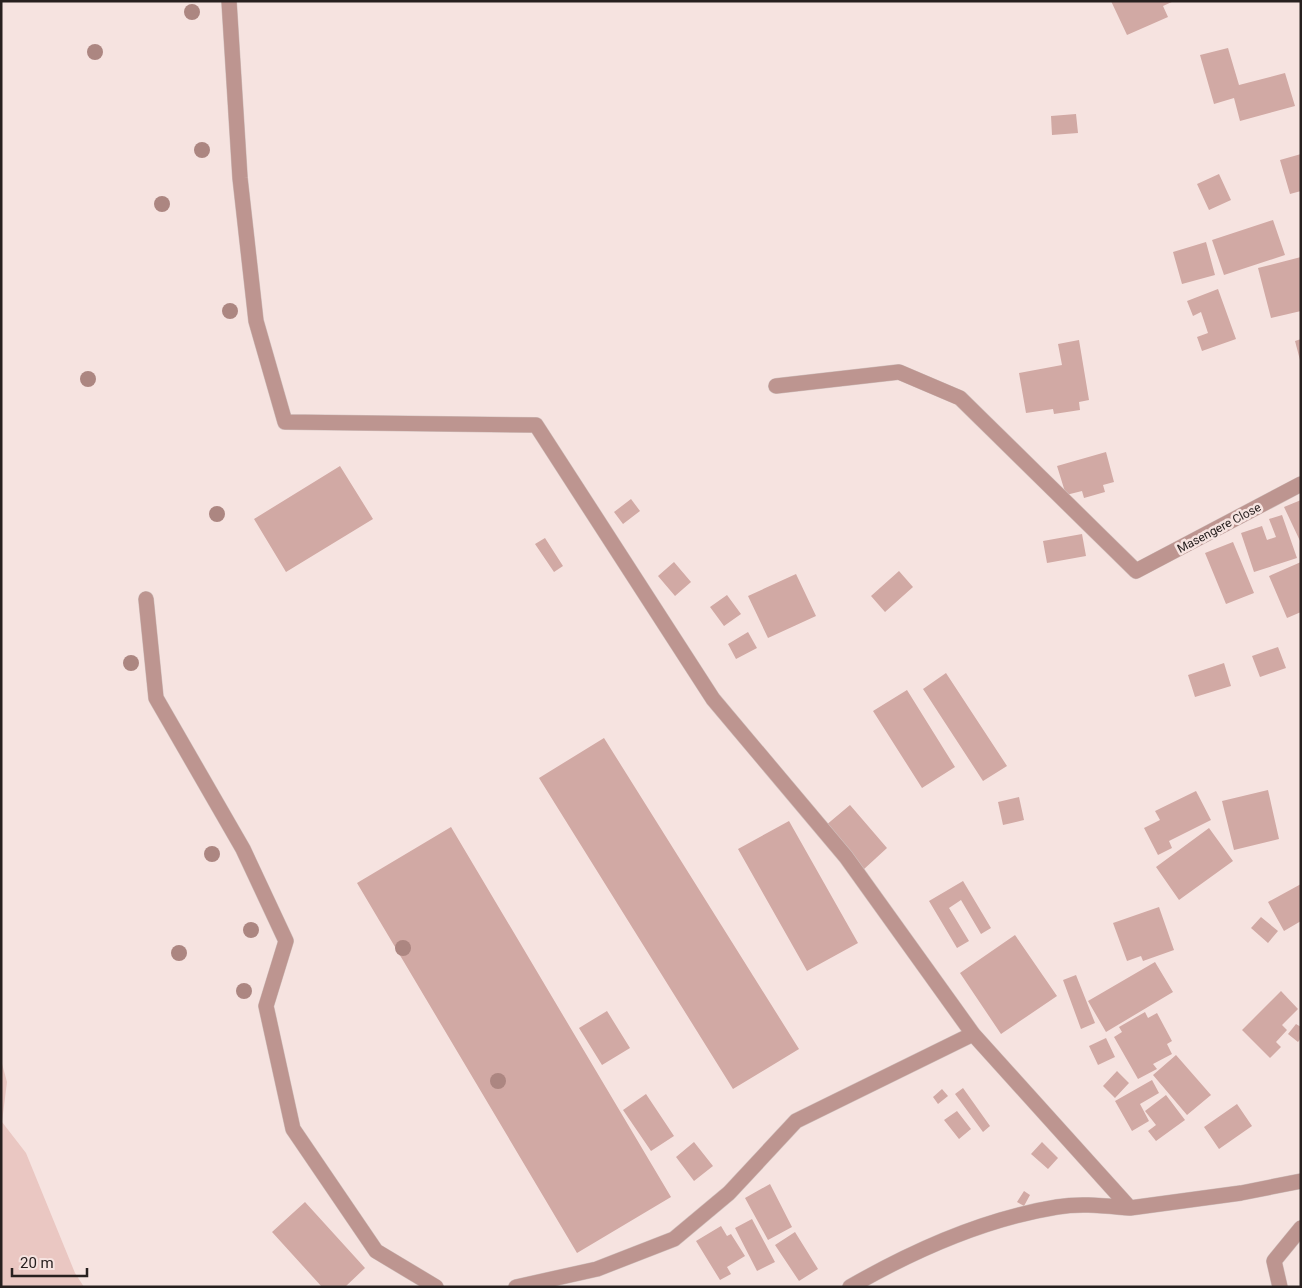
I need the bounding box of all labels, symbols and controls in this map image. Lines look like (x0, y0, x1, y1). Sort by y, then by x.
street label: Masengere Close (1175, 500, 1263, 556)
scale bar (12, 1246, 88, 1278)
text: 20 m (20, 1254, 54, 1272)

